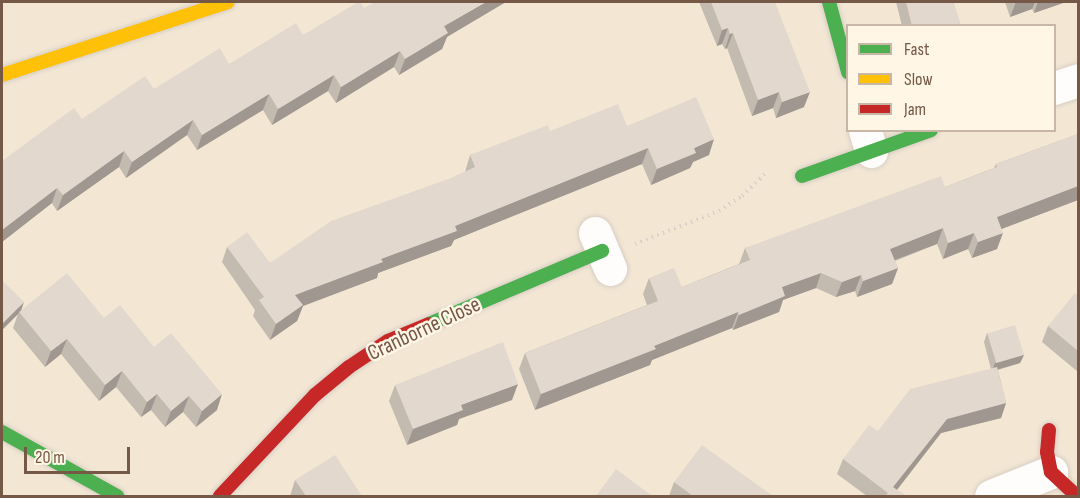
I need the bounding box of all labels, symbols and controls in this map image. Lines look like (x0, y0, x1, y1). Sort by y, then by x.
legend (846, 24, 1056, 132)
text: Fast (904, 39, 929, 60)
text: Slow (904, 69, 933, 90)
text: Jam (904, 99, 926, 120)
street label: Cranborne Close (363, 291, 485, 367)
scale bar (27, 435, 134, 473)
text: 20 m (35, 447, 65, 468)

